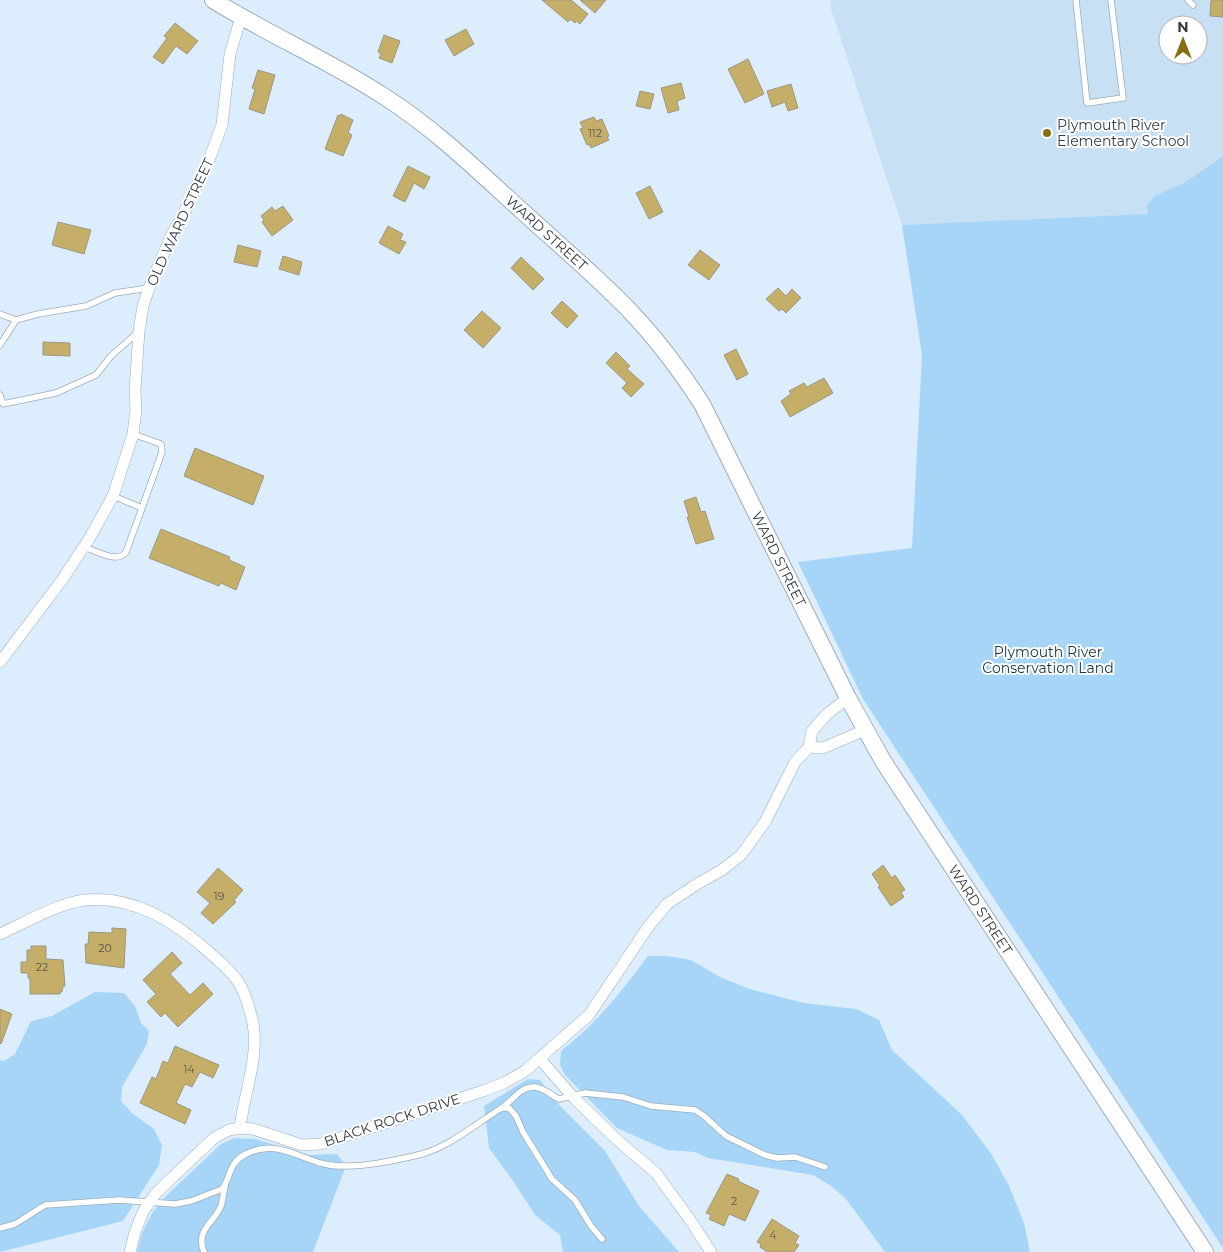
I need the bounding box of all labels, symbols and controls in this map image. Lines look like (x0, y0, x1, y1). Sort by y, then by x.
north arrow (1158, 15, 1208, 65)
text: N (1177, 18, 1189, 36)
place label: Plymouth River Elementary School (1057, 116, 1189, 150)
house number: 112 (588, 126, 602, 140)
marker: Plymouth River Elementary School (1041, 127, 1053, 139)
street label: OLD WARD STREET (142, 155, 218, 289)
street label: WARD STREET (502, 192, 591, 274)
street label: WARD STREET (748, 508, 810, 610)
park label: Plymouth River Conservation Land (982, 643, 1114, 677)
street label: WARD STREET (944, 861, 1016, 958)
house number: 19 (214, 889, 225, 903)
house number: 20 (98, 941, 112, 955)
house number: 22 (36, 960, 48, 974)
house number: 14 (183, 1062, 195, 1076)
street label: BLACK ROCK DRIVE (322, 1089, 462, 1151)
house number: 2 (731, 1194, 737, 1208)
house number: 4 (769, 1228, 777, 1242)

